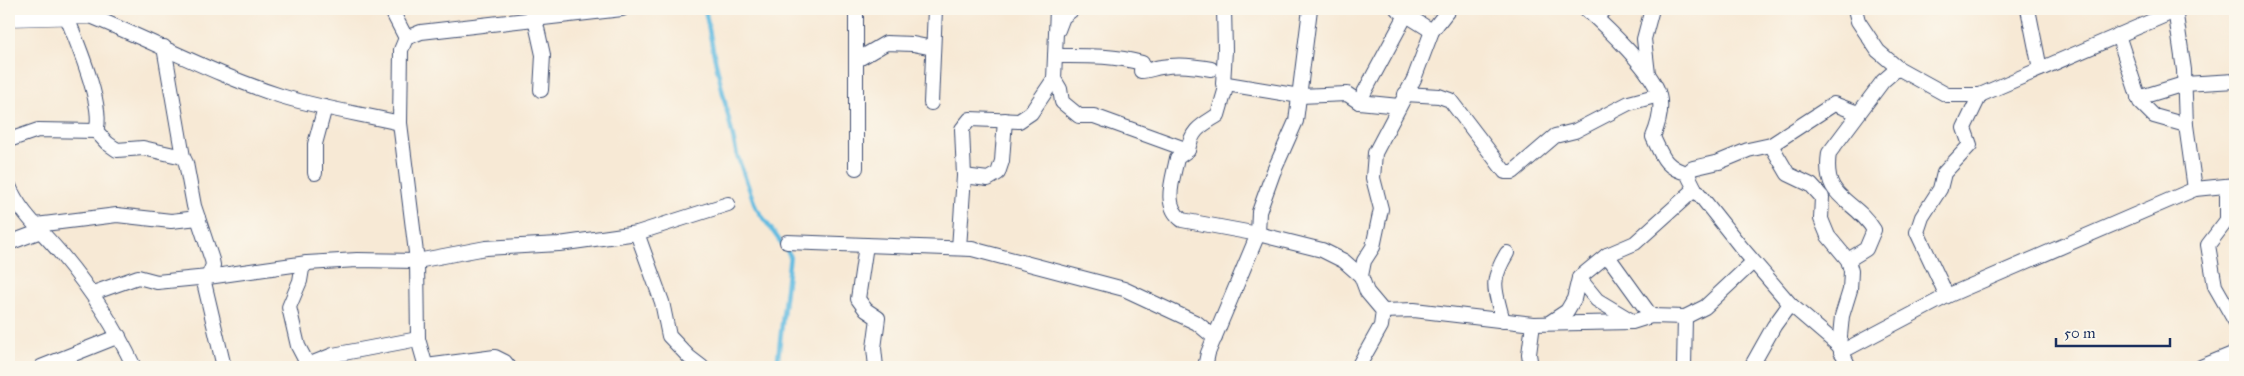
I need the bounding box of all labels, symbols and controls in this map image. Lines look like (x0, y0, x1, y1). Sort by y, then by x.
scale bar (2056, 316, 2170, 348)
text: 50 m (2064, 324, 2096, 342)

